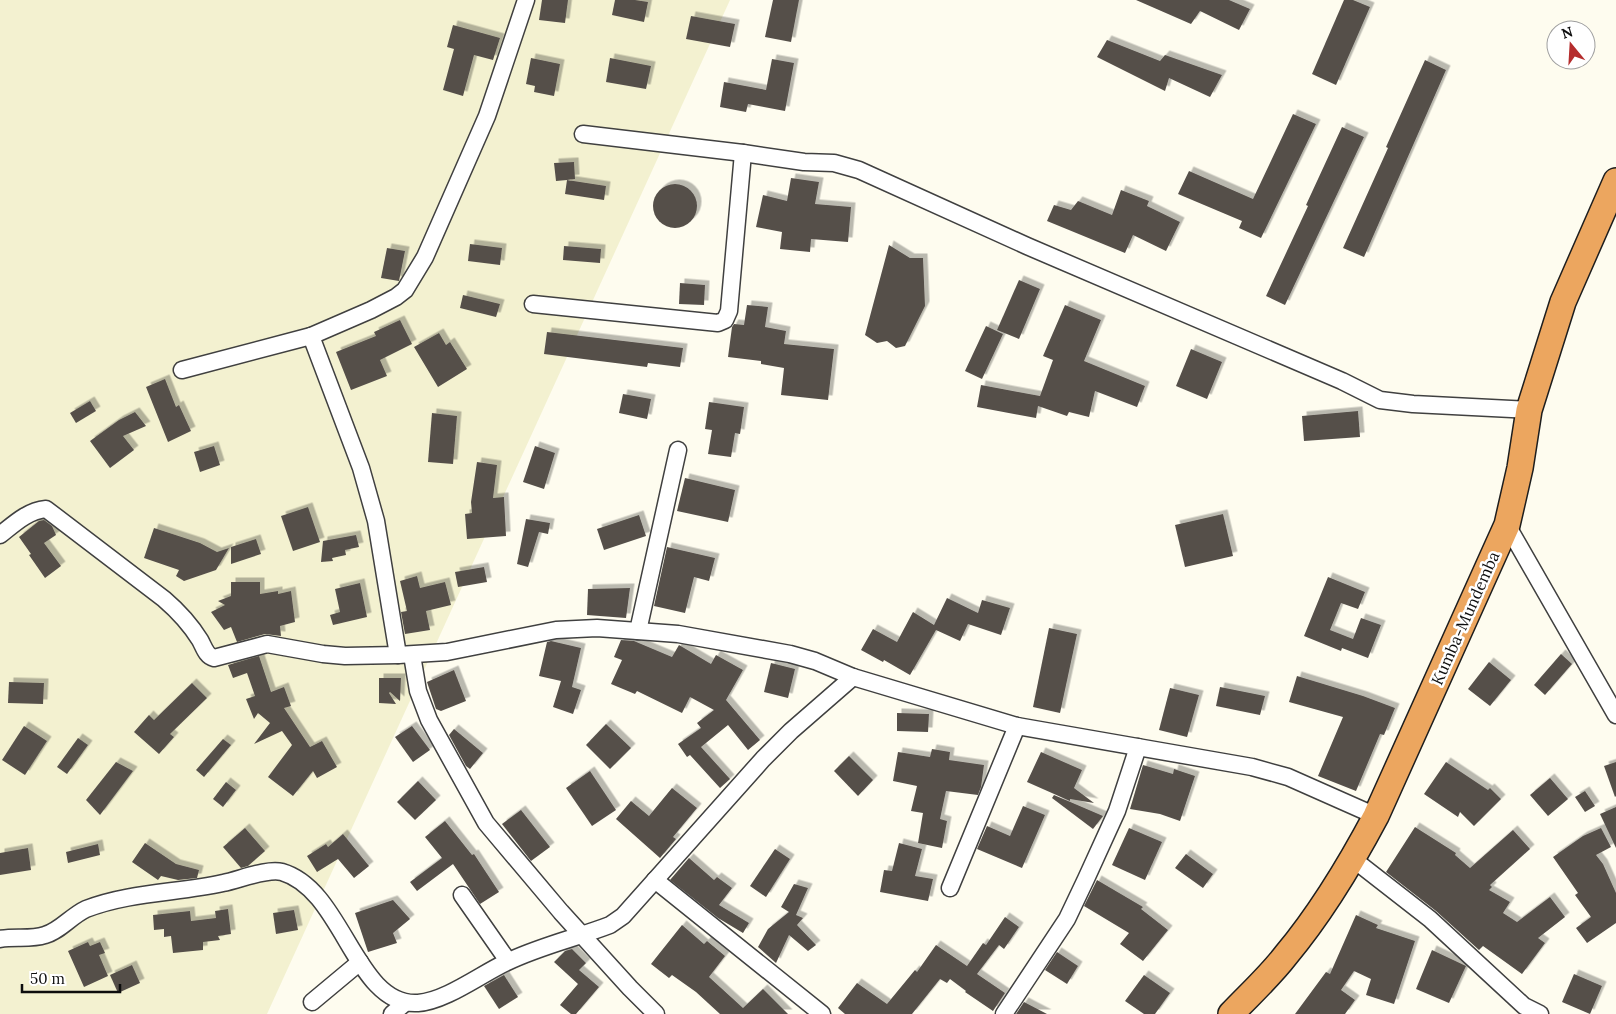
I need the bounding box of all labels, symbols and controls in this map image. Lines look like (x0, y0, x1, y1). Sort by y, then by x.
north arrow (1546, 20, 1596, 70)
text: N (1559, 22, 1575, 43)
street label: Kumba-Mundemba (1427, 548, 1503, 688)
scale bar (22, 962, 120, 994)
text: 50 m (30, 969, 65, 988)

